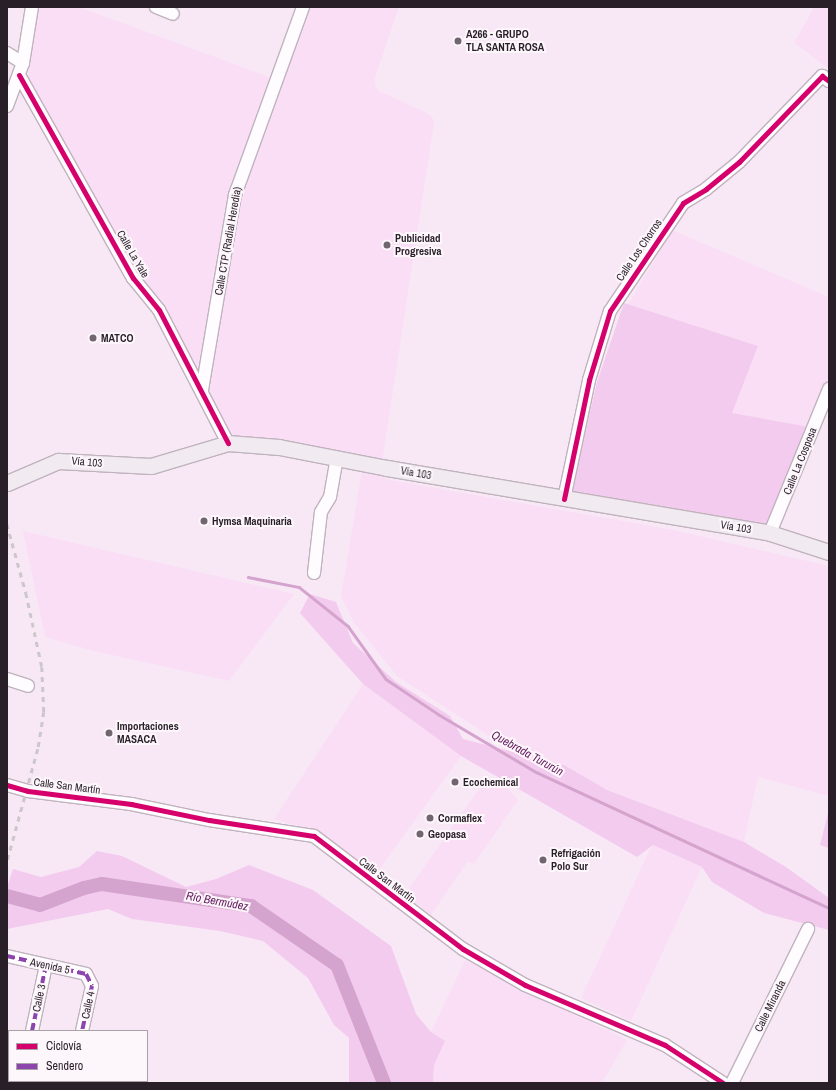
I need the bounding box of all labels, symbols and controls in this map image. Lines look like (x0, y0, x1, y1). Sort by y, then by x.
place label: A266 - GRUPO TLA SANTA ROSA (466, 28, 545, 54)
marker: A266 - GRUPO TLA SANTA ROSA (453, 36, 463, 46)
street label: Calle CTP (Radial Heredia) (212, 186, 244, 296)
street label: Calle Los Chorros (613, 216, 665, 284)
street label: Calle La Yale (114, 228, 152, 280)
place label: Publicidad Progresiva (395, 232, 442, 258)
marker: Publicidad Progresiva (382, 240, 392, 250)
place label: MATCO (101, 331, 133, 345)
marker: MATCO (88, 333, 98, 343)
street label: Calle La Cosposa (781, 426, 819, 496)
street label: Vía 103 (71, 454, 103, 470)
street label: Vía 103 (400, 464, 432, 482)
place label: Hymsa Maquinaria (212, 514, 292, 528)
marker: Hymsa Maquinaria (199, 516, 209, 526)
street label: Vía 103 (720, 518, 752, 536)
place label: Importaciones MASACA (117, 720, 179, 746)
marker: Importaciones MASACA (104, 728, 114, 738)
water label: Quebrada Tururún (488, 728, 566, 780)
street label: Calle San Martín (33, 775, 101, 797)
place label: Ecochemical (463, 775, 518, 789)
marker: Ecochemical (450, 777, 460, 787)
place label: Cormaflex (438, 811, 482, 825)
marker: Cormaflex (425, 813, 435, 823)
place label: Geopasa (428, 827, 466, 841)
marker: Geopasa (415, 829, 425, 839)
place label: Refrigación Polo Sur (551, 847, 601, 873)
street label: Calle San Martín (356, 855, 418, 905)
marker: Refrigación Polo Sur (538, 855, 548, 865)
water label: Río Bermúdez (185, 889, 249, 915)
street label: Avenida 5 (29, 955, 71, 977)
street label: Calle Miranda (752, 978, 788, 1034)
street label: Calle 3 (30, 983, 48, 1013)
street label: Calle 4 (79, 990, 97, 1020)
legend (8, 1030, 148, 1082)
text: Ciclovía (46, 1038, 82, 1054)
text: Sendero (46, 1058, 83, 1074)

